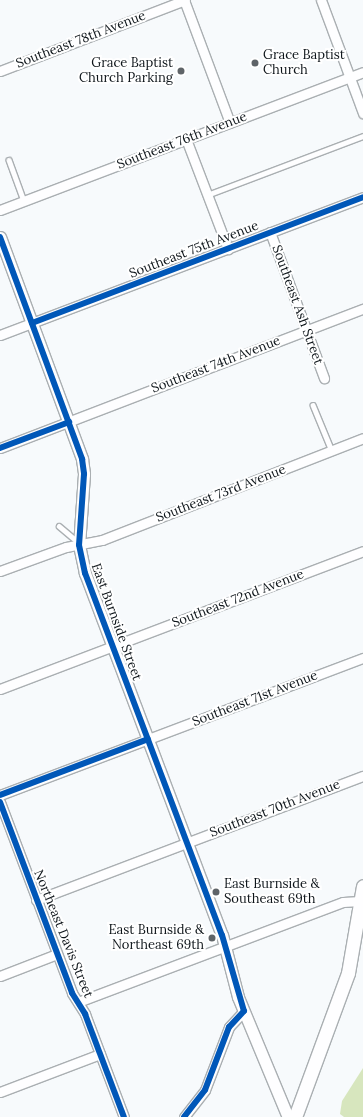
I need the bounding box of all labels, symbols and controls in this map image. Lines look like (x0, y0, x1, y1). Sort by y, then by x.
street label: Southeast 78th Avenue (14, 8, 148, 72)
place label: Grace Baptist Church (263, 48, 345, 79)
place label: Grace Baptist Church Parking (79, 56, 173, 87)
marker: Grace Baptist Church (250, 58, 260, 68)
marker: Grace Baptist Church Parking (176, 66, 186, 76)
street label: Southeast 76th Avenue (115, 109, 249, 173)
street label: Southeast 75th Avenue (127, 218, 261, 282)
street label: Southeast Ash Street (268, 243, 326, 367)
street label: Southeast 74th Avenue (149, 333, 283, 397)
street label: Southeast 73rd Avenue (154, 462, 288, 526)
street label: East Burnside Street (88, 561, 144, 683)
street label: Southeast 72nd Avenue (170, 567, 306, 631)
street label: Southeast 71st Avenue (190, 668, 320, 730)
street label: Southeast 70th Avenue (208, 777, 342, 841)
street label: Northeast Davis Street (30, 868, 96, 1000)
place label: East Burnside & Southeast 69th (224, 877, 319, 908)
marker: East Burnside & Southeast 69th (211, 887, 221, 897)
place label: East Burnside & Northeast 69th (109, 923, 204, 954)
marker: East Burnside & Northeast 69th (207, 933, 217, 943)

